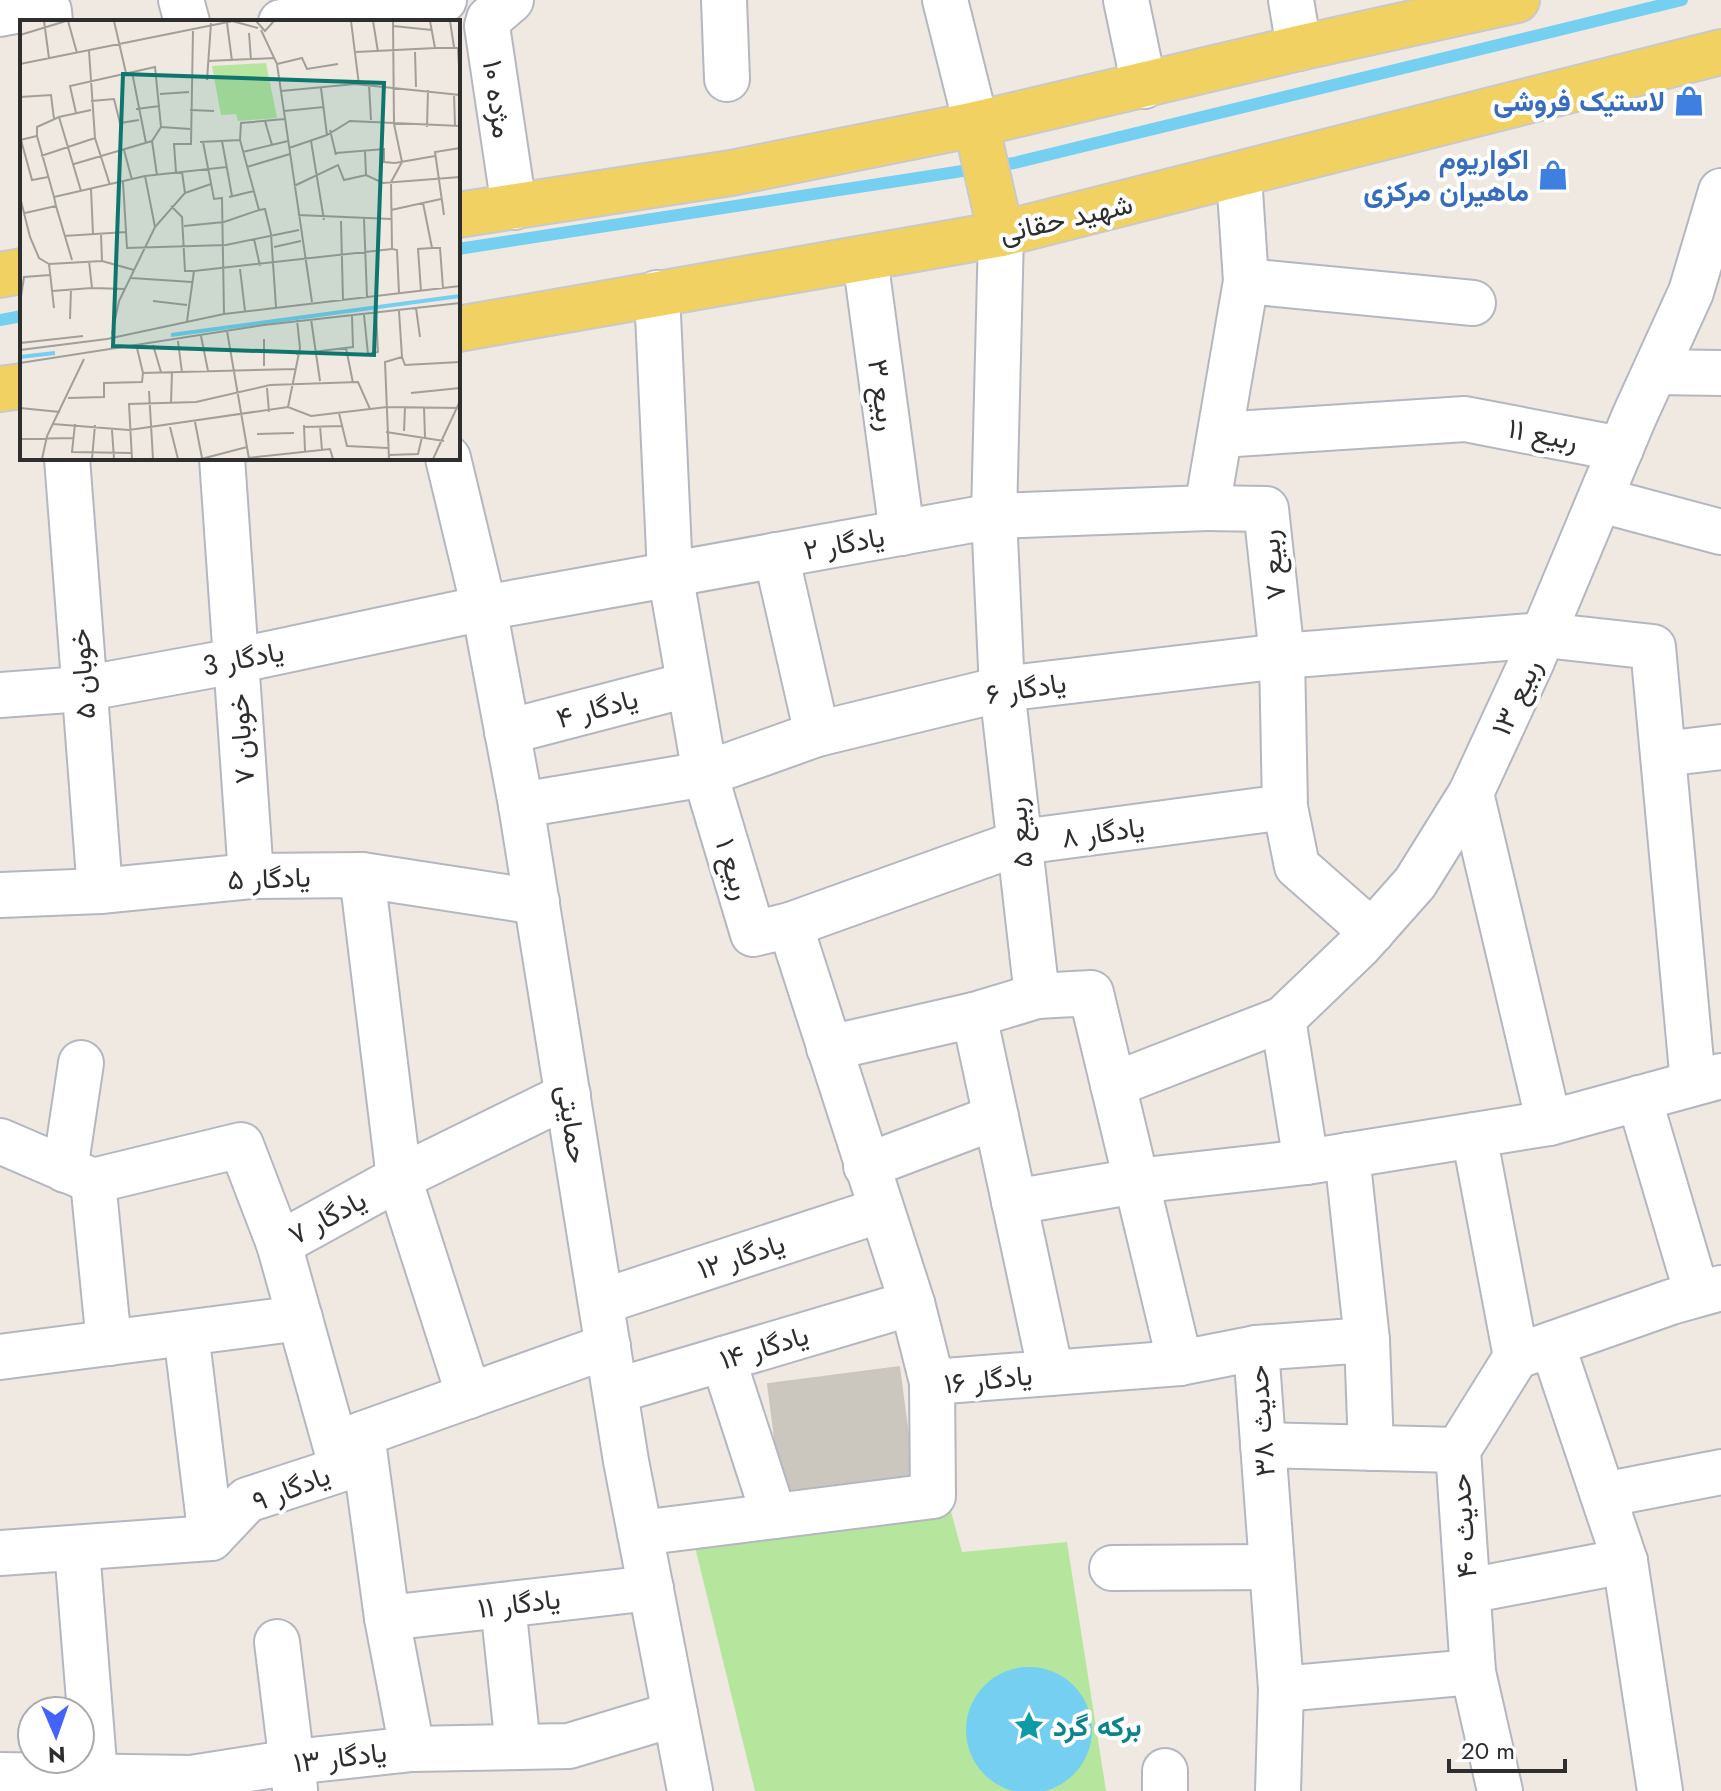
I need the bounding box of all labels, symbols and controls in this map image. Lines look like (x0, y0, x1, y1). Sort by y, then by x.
inset map (20, 20, 460, 460)
street label: مژده ۱۰ (472, 57, 523, 141)
place label: لاستیک فروشی (1493, 81, 1665, 122)
shop icon: لاستیک فروشی (1672, 84, 1706, 118)
place label: اکواریوم ماهیران مرکزی (1363, 139, 1529, 212)
shop icon: اکواریوم ماهیران مرکزی (1536, 158, 1570, 192)
street label: شهید حقانی (995, 183, 1137, 254)
street label: ربیع ۳ (857, 356, 908, 434)
street label: ربیع ۱۱ (1505, 408, 1581, 461)
street label: یادگار ۲ (800, 516, 888, 571)
street label: ربیع ۷ (1248, 528, 1297, 602)
street label: خوبان ۵ (59, 627, 106, 721)
street label: یادگار 3 (199, 631, 287, 686)
street label: ربیع ۱۳ (1481, 652, 1552, 742)
street label: یادگار ۶ (983, 662, 1069, 715)
street label: یادگار ۴ (552, 678, 642, 739)
street label: خوبان ۷ (218, 692, 265, 786)
street label: ربیع ۵ (995, 796, 1044, 870)
street label: یادگار ۸ (1059, 806, 1147, 859)
street label: ربیع ۱ (705, 833, 762, 905)
street label: یادگار ۵ (227, 857, 311, 900)
street label: حمایتی (546, 1082, 599, 1166)
street label: یادگار ۷ (281, 1180, 374, 1255)
street label: یادگار ۱۲ (692, 1223, 790, 1290)
street label: یادگار ۱۴ (715, 1315, 814, 1380)
street label: یادگار ۱۶ (942, 1354, 1034, 1405)
street label: حدیث ۳۸ (1237, 1364, 1286, 1478)
street label: یادگار ۹ (246, 1455, 336, 1522)
street label: حدیث ۴۰ (1439, 1472, 1488, 1580)
street label: یادگار ۱۱ (475, 1578, 563, 1629)
north arrow (16, 1695, 96, 1775)
place label: برکه گرد (1053, 1706, 1142, 1747)
place icon: برکه گرد (1012, 1709, 1046, 1743)
scale bar (1449, 1723, 1565, 1773)
street label: یادگار ۱۳ (291, 1731, 389, 1784)
text: 20 m (1461, 1733, 1515, 1768)
text: N (47, 1739, 66, 1771)

